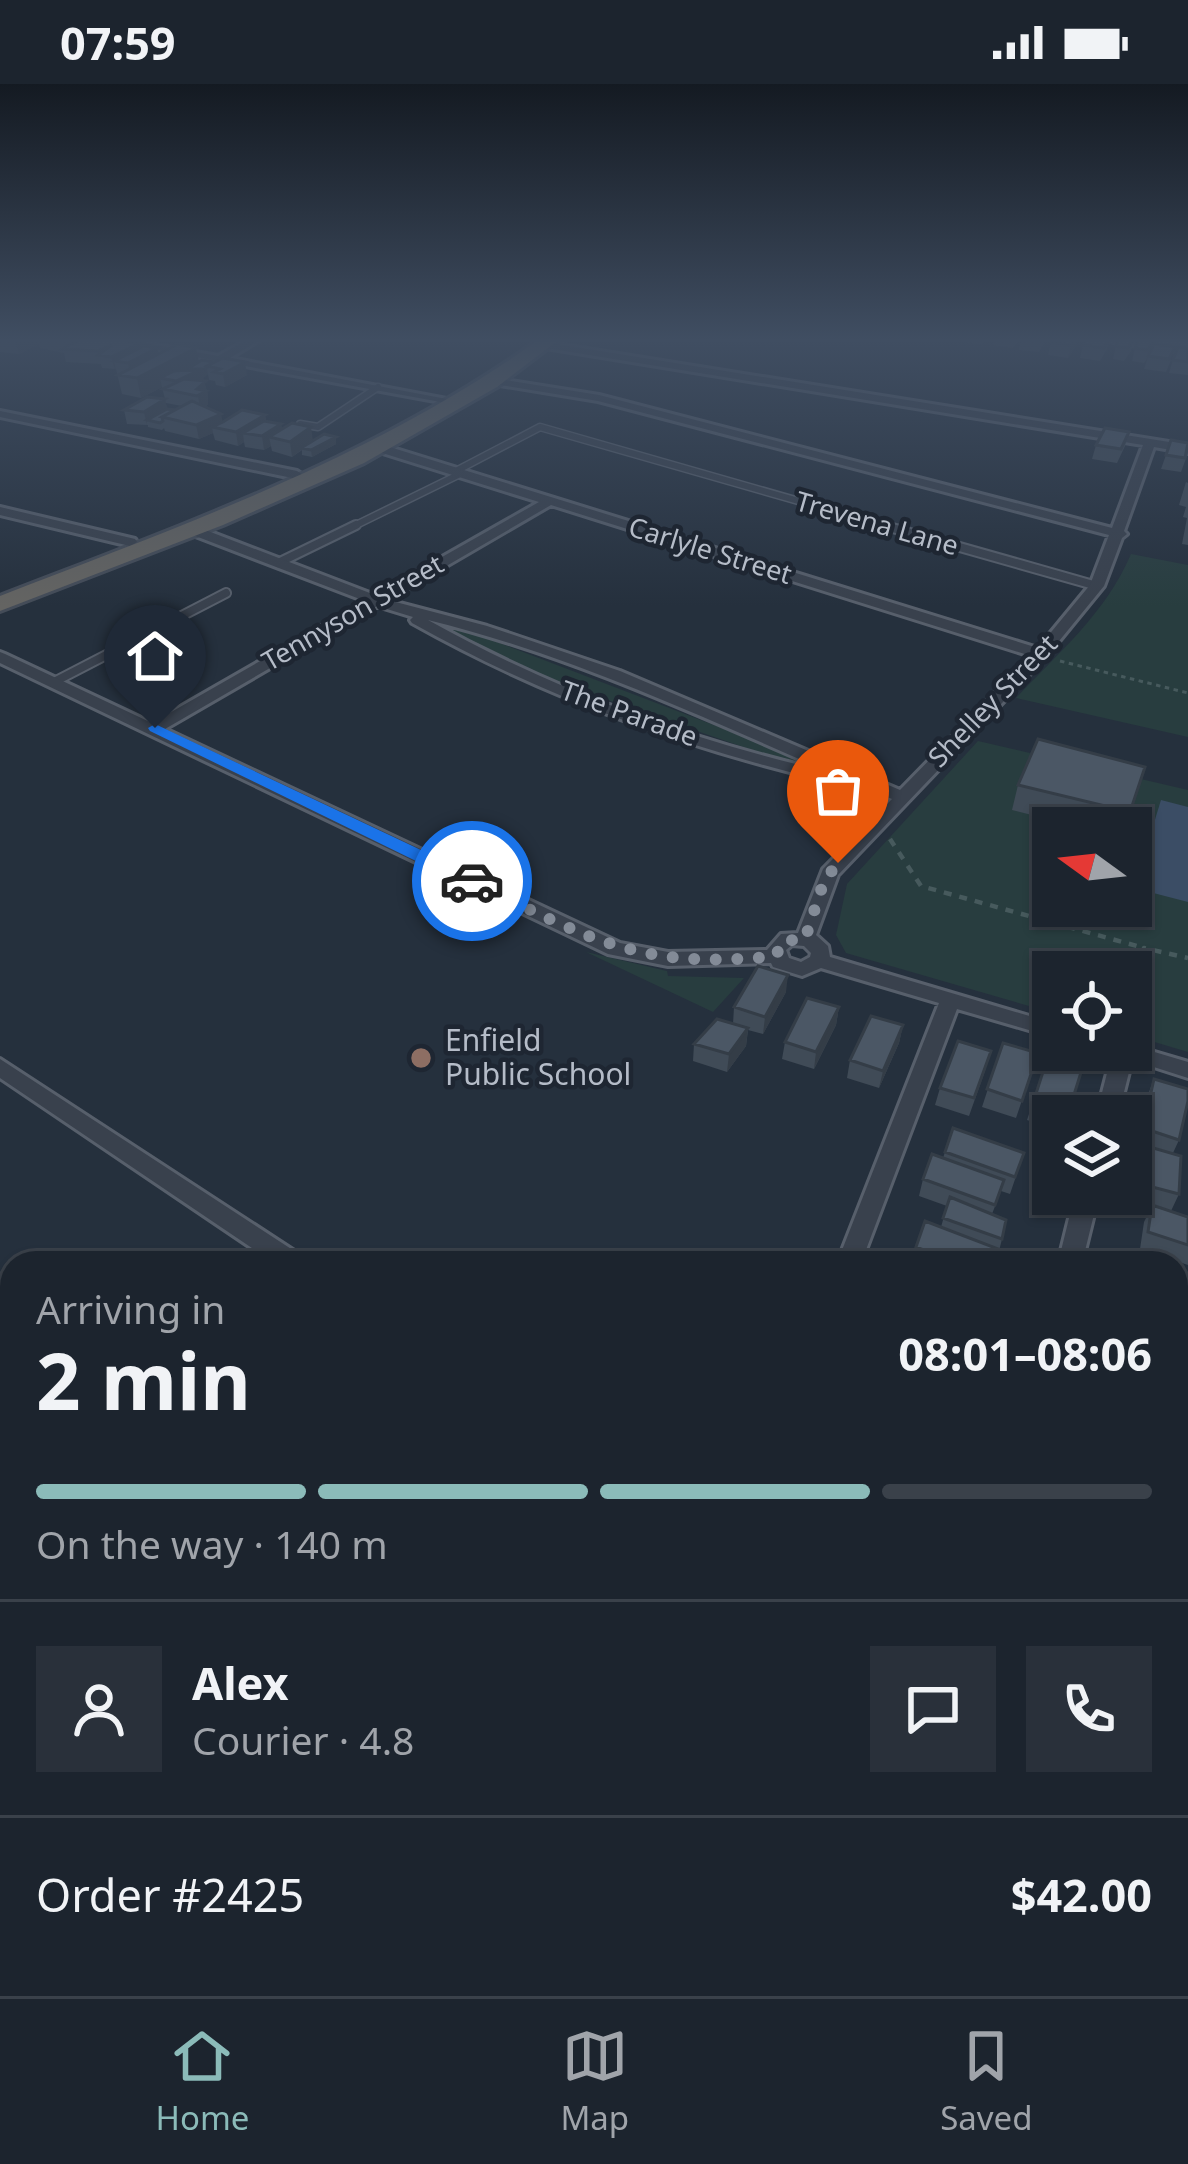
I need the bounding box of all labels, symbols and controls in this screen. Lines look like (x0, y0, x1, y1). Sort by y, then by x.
text: 07:59 (60, 12, 176, 73)
street label: Trevena Lane (792, 482, 963, 563)
street label: Carlyle Street (624, 507, 797, 592)
street label: Tennyson Street (255, 545, 450, 679)
pin (104, 605, 206, 728)
icon: home (122, 623, 188, 689)
street label: Shelley Street (919, 625, 1065, 775)
street label: The Parade (556, 671, 703, 754)
pin (787, 740, 889, 863)
icon: bag (805, 758, 871, 824)
north arrow (1032, 807, 1152, 927)
map controls (1032, 807, 1152, 1215)
courier (412, 821, 532, 941)
icon: car (439, 848, 505, 914)
button: locate (1032, 951, 1152, 1071)
place label: Enfield Public School (445, 1019, 631, 1094)
marker: Enfield Public School (408, 1045, 434, 1071)
button: layers (1032, 1095, 1152, 1215)
text: Arriving in (36, 1282, 225, 1335)
text: 08:01–08:06 (898, 1323, 1152, 1384)
text: 2 min (36, 1327, 251, 1433)
text: On the way · 140 m (36, 1517, 388, 1570)
button: person (36, 1646, 162, 1772)
button: chat (870, 1646, 996, 1772)
button: phone (1026, 1646, 1152, 1772)
text: Alex (192, 1652, 289, 1713)
text: Courier · 4.8 (192, 1713, 414, 1766)
text: Order #2425 (36, 1864, 304, 1925)
text: $42.00 (1011, 1864, 1152, 1925)
tab: Home (156, 2023, 249, 2140)
tab: Map (560, 2023, 629, 2140)
tab: Saved (940, 2023, 1032, 2140)

